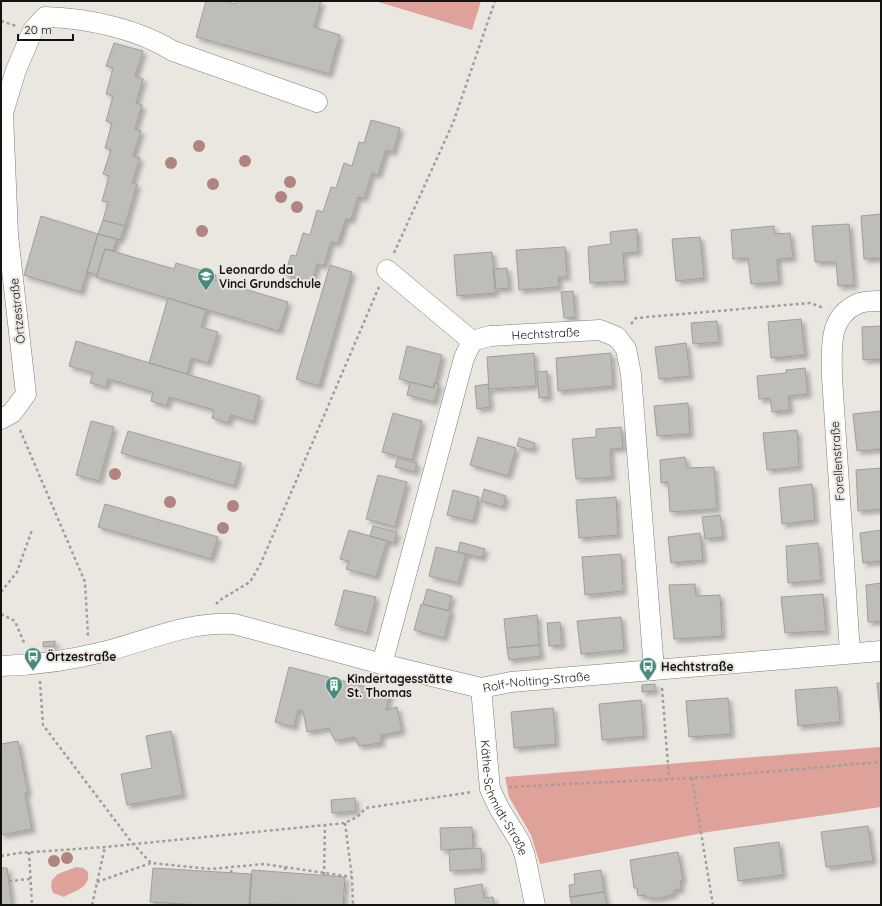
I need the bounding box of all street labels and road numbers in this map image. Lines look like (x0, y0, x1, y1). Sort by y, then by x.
street label: Örtzestraße (6, 277, 28, 345)
street label: Hechtstraße (511, 324, 580, 342)
street label: Forellenstraße (827, 421, 847, 501)
street label: Rolf-Nolting-Straße (481, 668, 591, 695)
street label: Käthe-Schmidt-Straße (478, 739, 532, 857)

